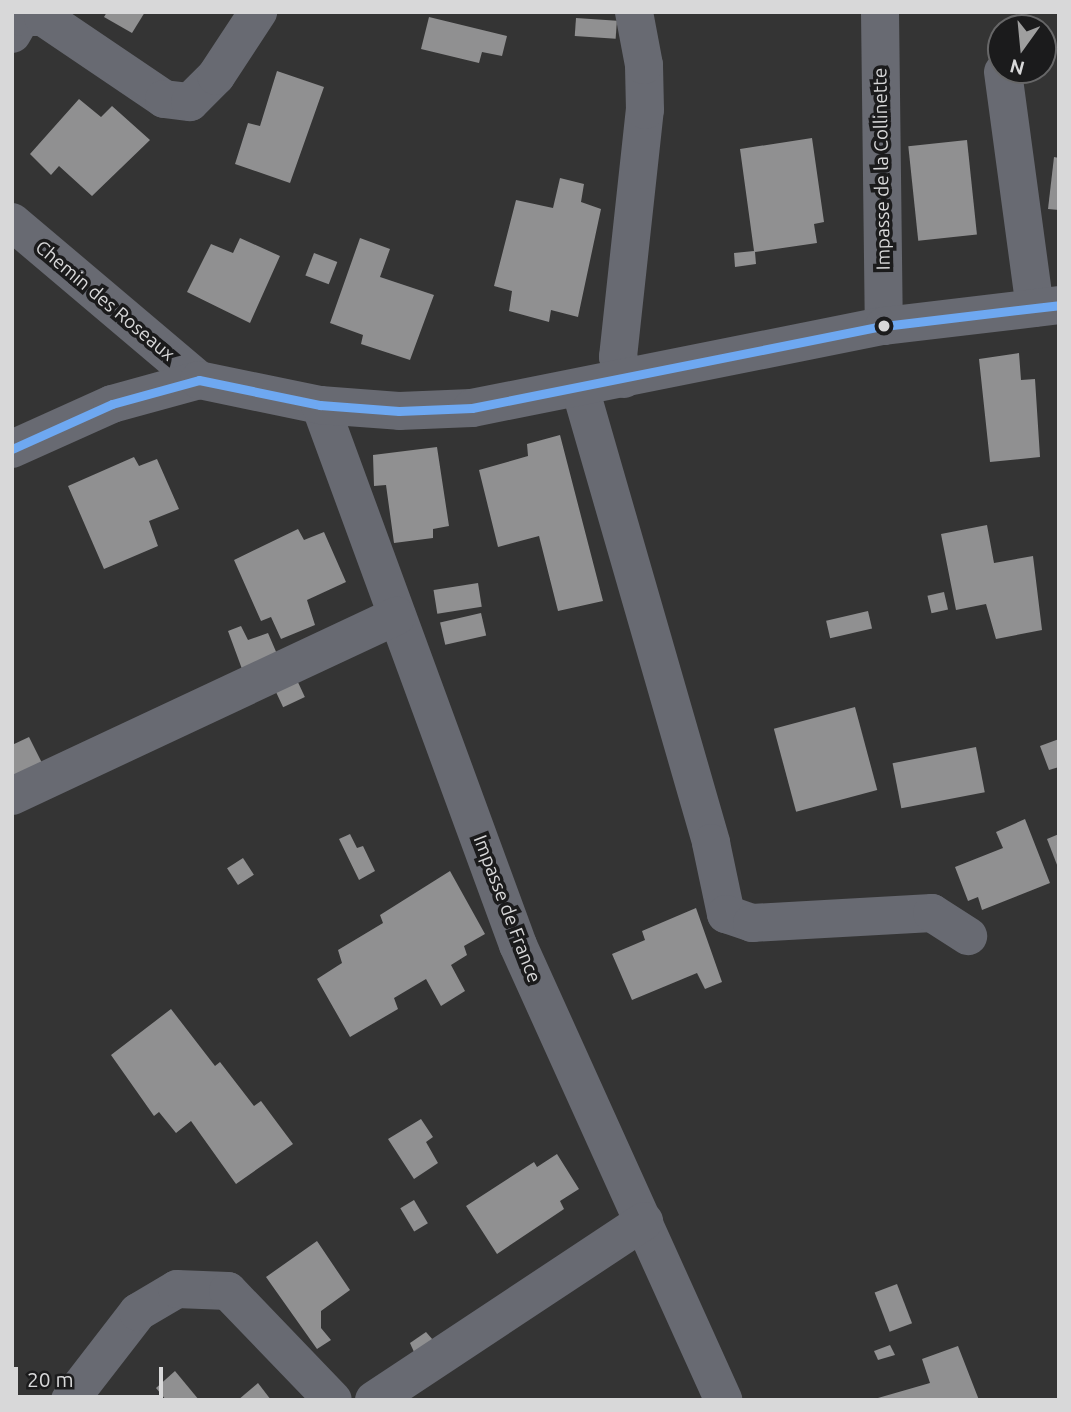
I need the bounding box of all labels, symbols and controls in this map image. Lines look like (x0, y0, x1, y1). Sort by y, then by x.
north arrow (987, 14, 1057, 84)
text: N (1007, 55, 1027, 80)
street label: Impasse de la Collinette (869, 68, 895, 270)
street label: Chemin des Roseaux (31, 236, 179, 366)
unlabelled marker (877, 319, 891, 333)
street label: Impasse de France (468, 832, 546, 986)
scale bar (18, 1352, 166, 1396)
text: 20 m (27, 1367, 74, 1391)

